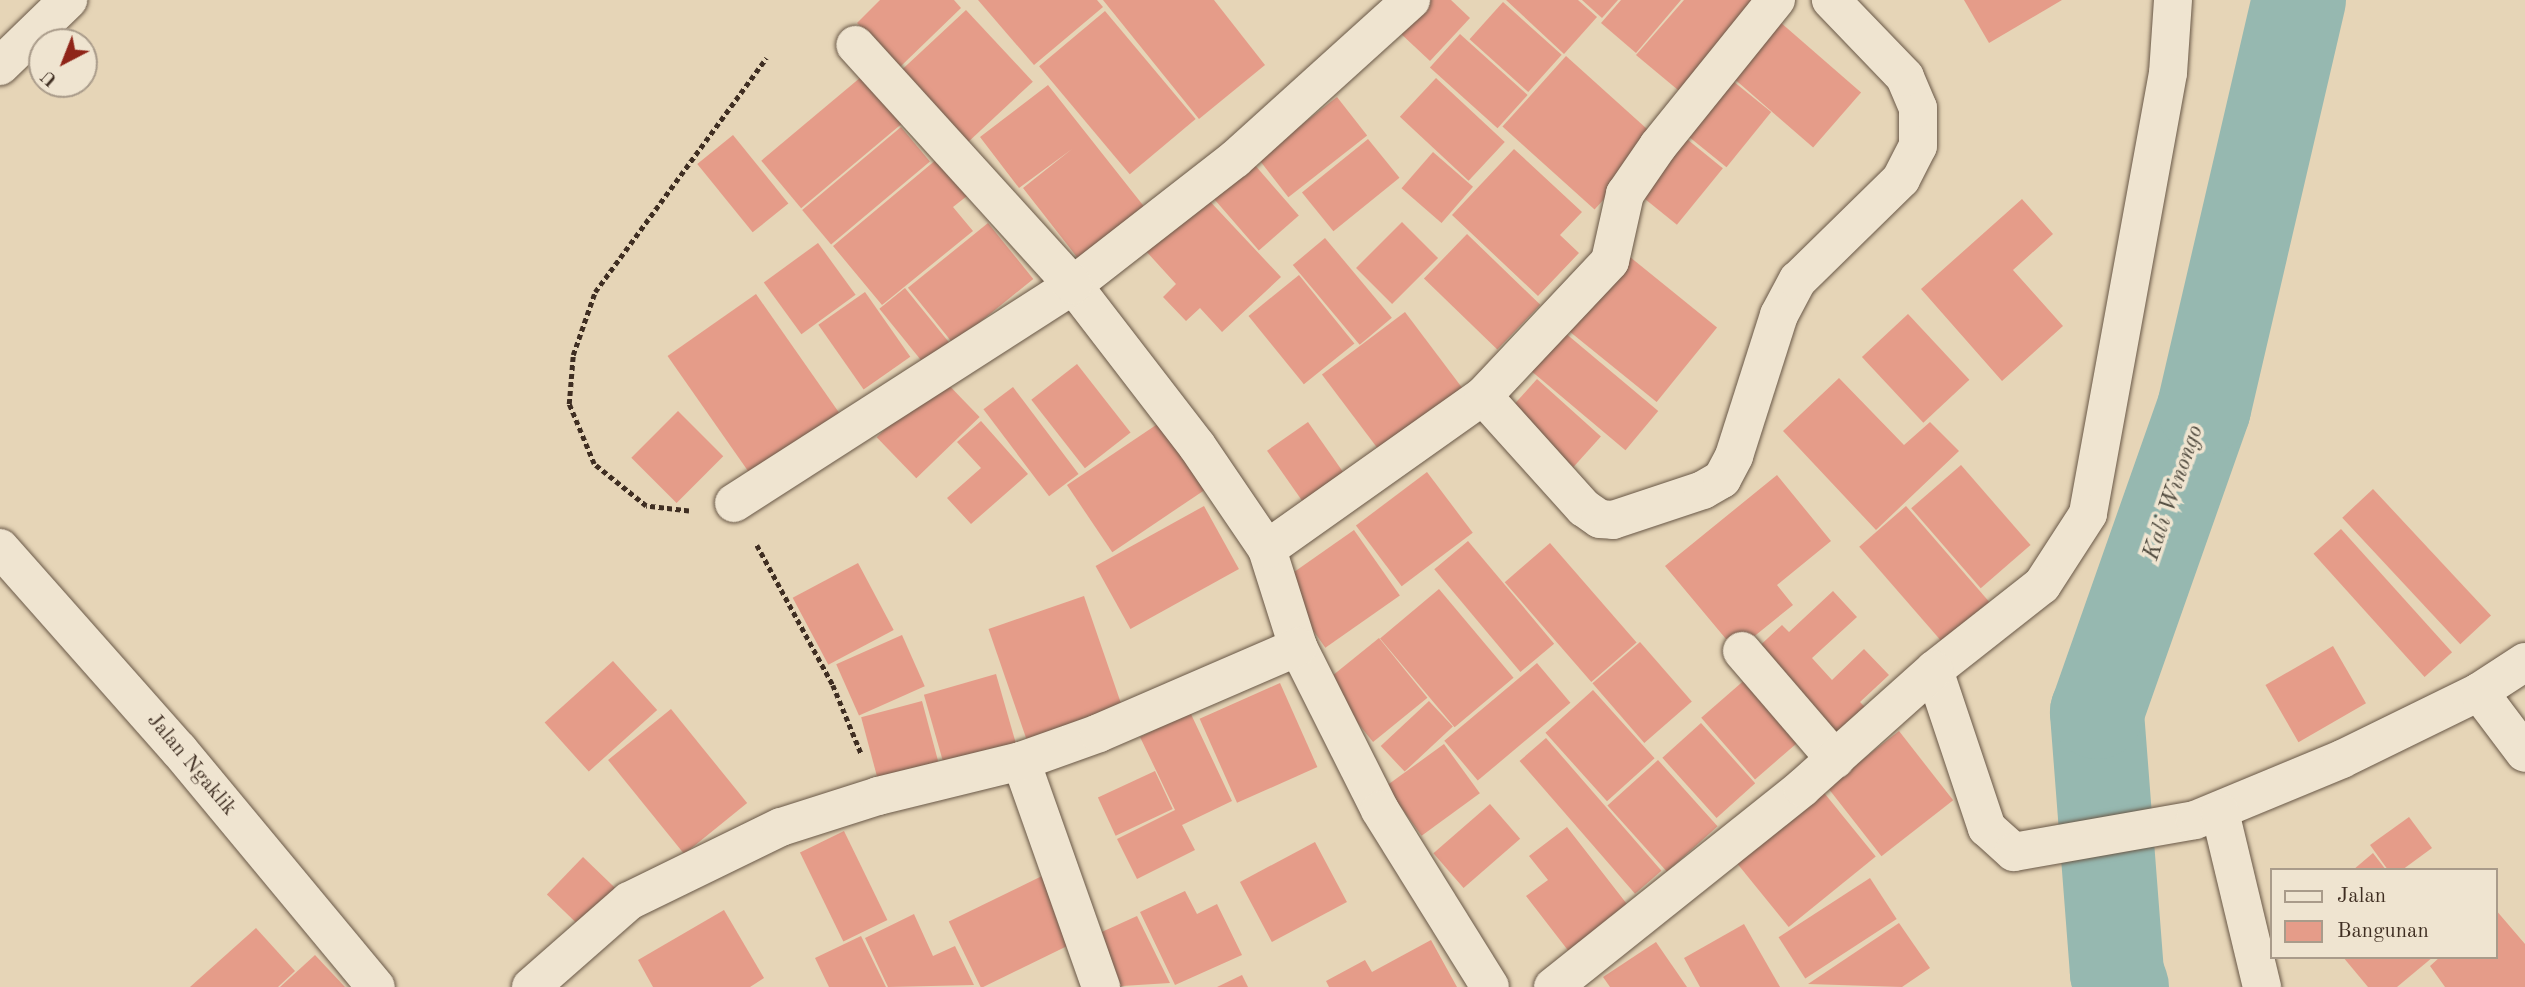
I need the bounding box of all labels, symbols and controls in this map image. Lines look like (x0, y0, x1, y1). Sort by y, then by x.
north arrow (28, 28, 98, 98)
text: U (38, 65, 62, 90)
water label: Kali Winongo (2138, 422, 2210, 564)
street label: Jalan Ngaklik (141, 709, 241, 821)
legend (2270, 868, 2497, 959)
text: Jalan (2337, 886, 2386, 907)
text: Bangunan (2337, 921, 2429, 942)

